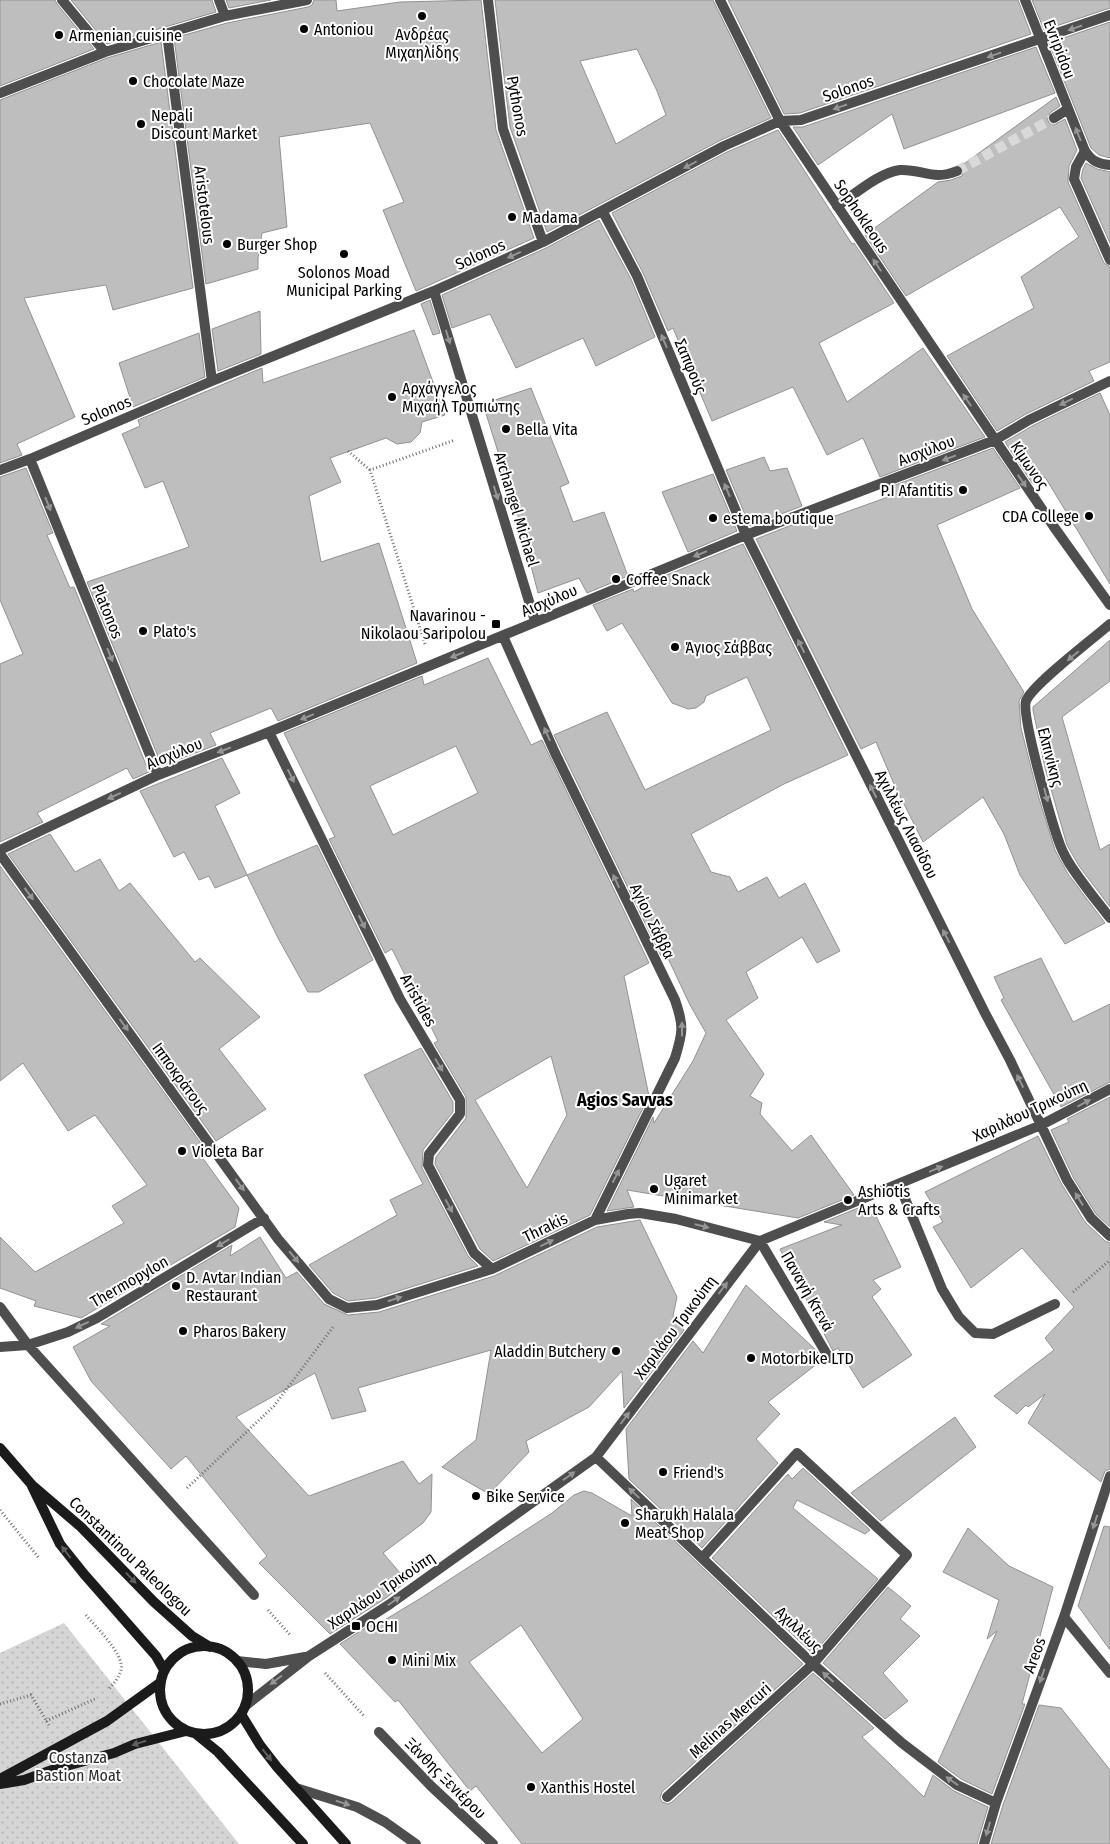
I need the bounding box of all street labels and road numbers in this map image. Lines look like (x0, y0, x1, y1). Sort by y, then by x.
street label: Evripidou (1040, 17, 1079, 81)
street label: Solonos (820, 71, 876, 106)
street label: Pythonos (503, 74, 532, 138)
street label: Aristotelous (190, 165, 219, 246)
street label: Sophokleous (830, 176, 893, 257)
street label: Solonos (452, 235, 508, 274)
street label: Σαπφούς (670, 336, 711, 397)
street label: Solonos (78, 391, 134, 429)
street label: Αισχύλου (895, 431, 957, 470)
street label: Κίμωνος (1007, 438, 1053, 493)
street label: Archangel Michael (490, 450, 543, 569)
street label: Αισχύλου (518, 580, 580, 621)
street label: Platonos (88, 581, 127, 641)
street label: Ελπινίκης (1034, 725, 1068, 789)
street label: Αισχύλου (143, 734, 205, 773)
street label: Αχιλλέως Λιασίδου (871, 767, 942, 882)
street label: Αγίου Σάββα (626, 881, 679, 962)
street label: Aristides (396, 971, 441, 1030)
street label: Ιπποκράτους (148, 1039, 213, 1118)
street label: Χαριλάου Τρικούπη (970, 1076, 1091, 1145)
street label: Thrakis (520, 1209, 571, 1246)
street label: Παναγή Κτενά (777, 1248, 838, 1335)
street label: Thermopylon (87, 1252, 172, 1311)
street label: Χαριλάου Τρικούπη (630, 1272, 720, 1383)
street label: Constantinou Paleologou (65, 1493, 196, 1620)
street label: Χαριλάου Τρικούπη (324, 1548, 438, 1633)
street label: Αχιλλέως (771, 1603, 826, 1656)
street label: Areos (1019, 1635, 1050, 1676)
street label: Melinas Mercuri (686, 1679, 775, 1762)
street label: Ξάνθης Ξενιέρου (401, 1734, 490, 1823)

